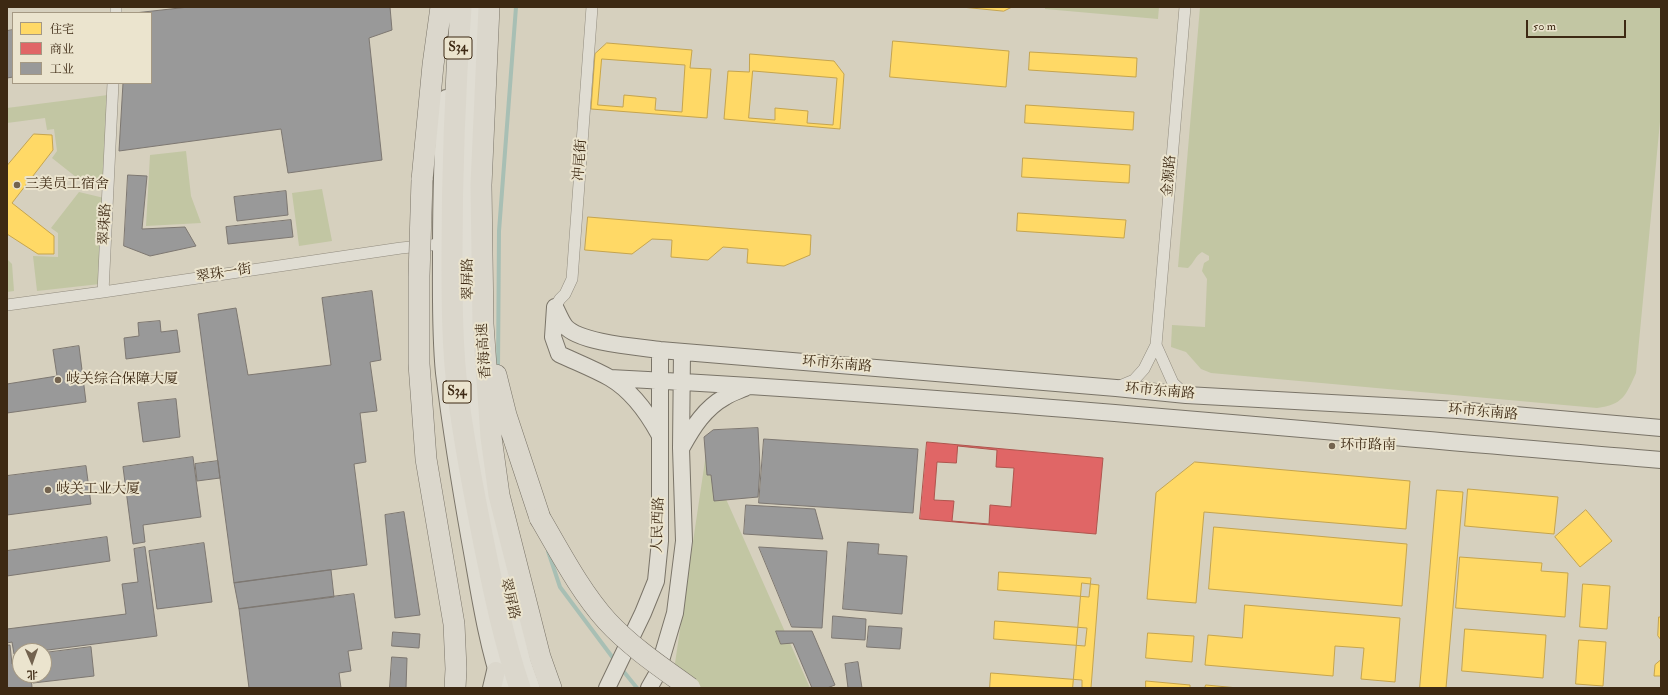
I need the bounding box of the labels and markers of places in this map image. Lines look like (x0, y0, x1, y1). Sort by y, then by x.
place label: 三美员工宿舍 (25, 177, 109, 193)
marker: 三美员工宿舍 (12, 180, 22, 190)
place label: 岐关综合保障大厦 (66, 372, 178, 388)
marker: 岐关综合保障大厦 (53, 375, 63, 385)
place label: 环市路南 (1340, 438, 1396, 454)
marker: 环市路南 (1327, 441, 1337, 451)
place label: 岐关工业大厦 (56, 482, 140, 498)
marker: 岐关工业大厦 (43, 485, 53, 495)

